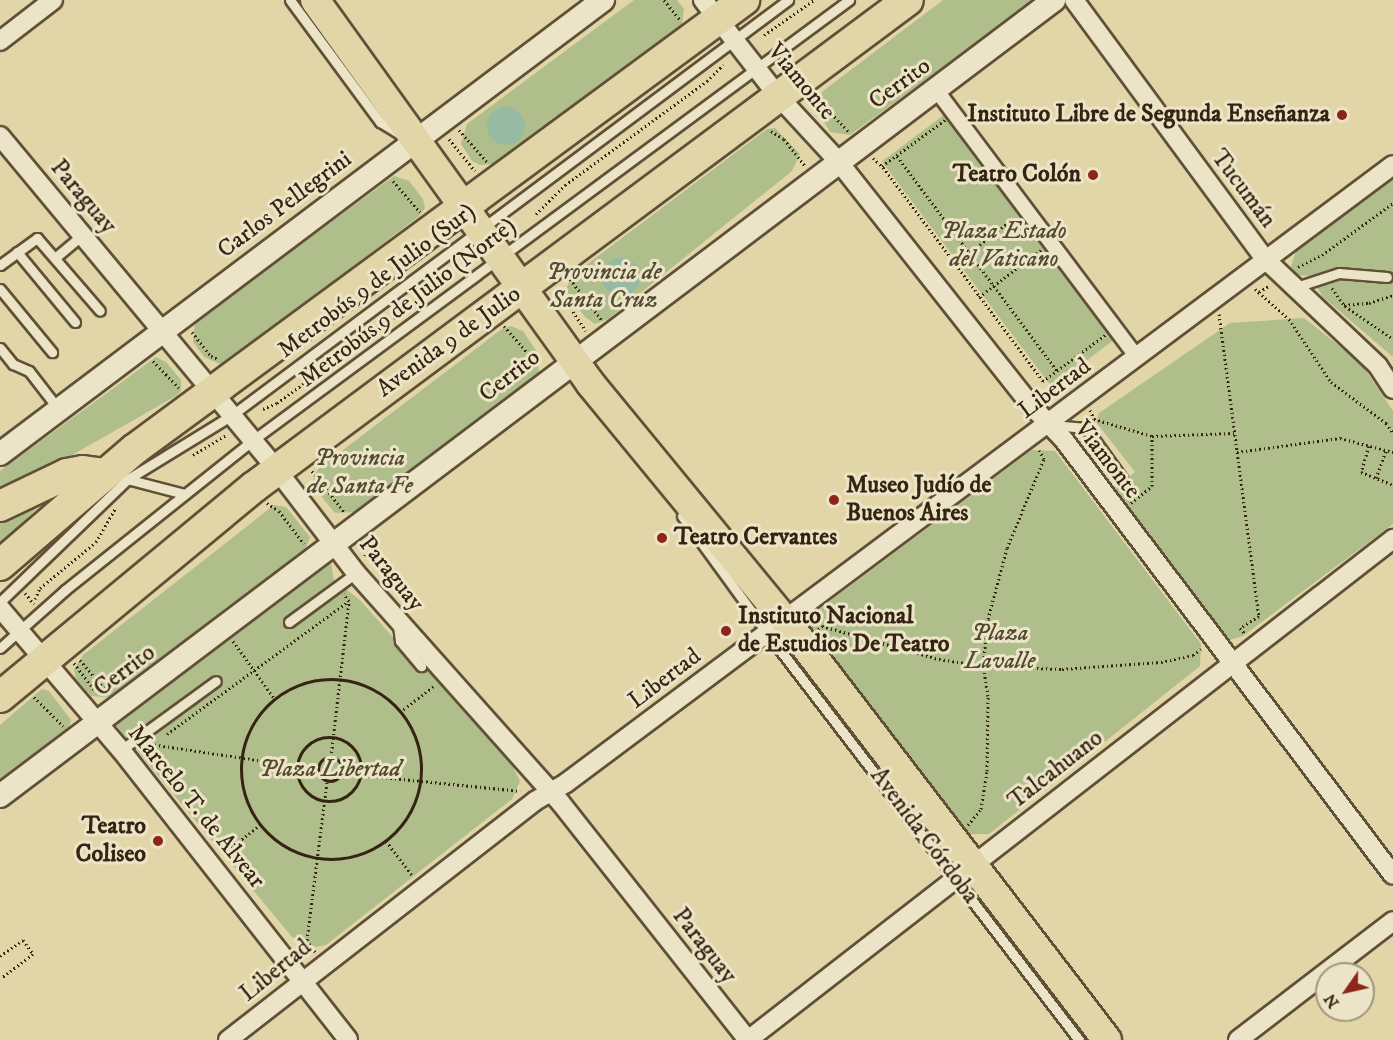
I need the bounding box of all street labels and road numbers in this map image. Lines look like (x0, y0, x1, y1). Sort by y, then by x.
street label: Viamonte (761, 38, 841, 126)
street label: Cerrito (864, 52, 936, 116)
street label: Tucumán (1204, 144, 1282, 234)
street label: Carlos Pellegrini (212, 145, 358, 265)
street label: Paraguay (44, 154, 122, 240)
street label: Metrobús 9 de Julio (Sur) (273, 197, 481, 365)
street label: Metrobús 9 de Julio (Norte) (294, 212, 522, 394)
street label: Avenida 9 de Julio (371, 280, 527, 404)
street label: Cerrito (474, 343, 546, 409)
street label: Libertad (1013, 352, 1097, 426)
street label: Viamonte (1068, 415, 1146, 505)
street label: Paraguay (352, 531, 430, 617)
street label: Cerrito (89, 639, 161, 703)
street label: Libertad (623, 642, 707, 716)
street label: Marcelo T. de Alvear (121, 719, 271, 895)
street label: Talcahuano (1003, 724, 1109, 816)
street label: Avenida Córdoba (864, 762, 984, 910)
street label: Paraguay (666, 902, 742, 990)
street label: Libertad (235, 934, 317, 1008)

